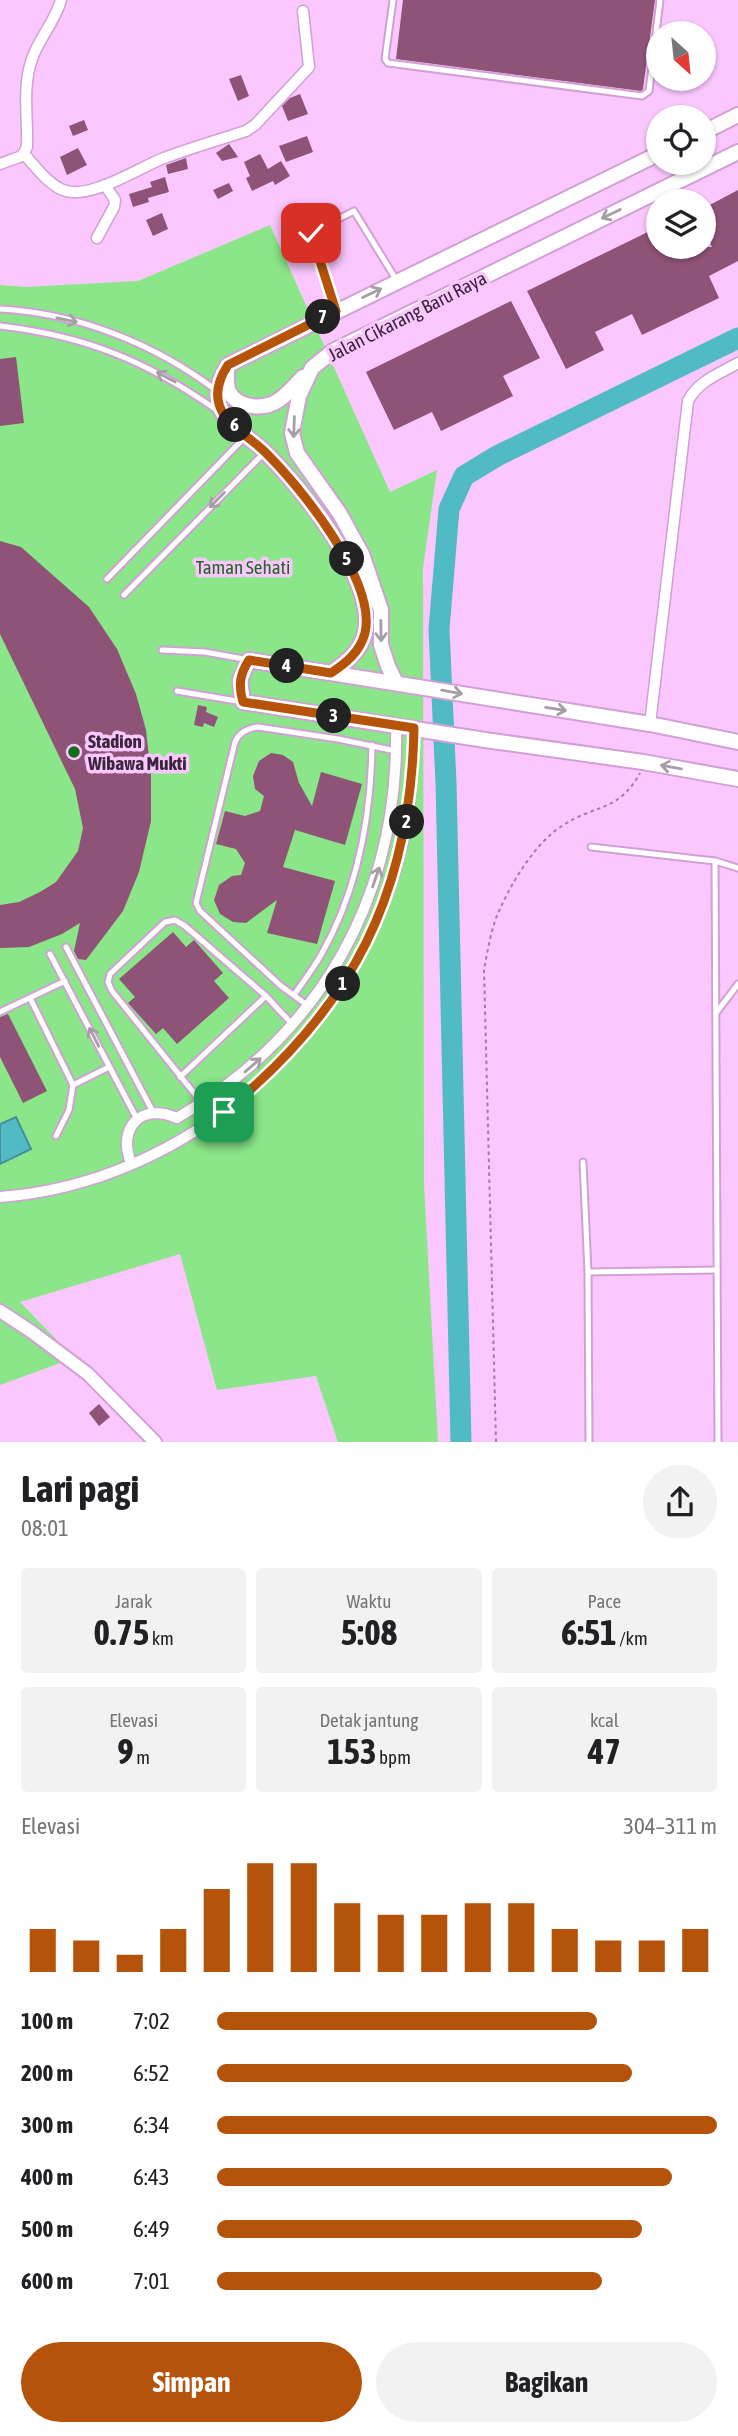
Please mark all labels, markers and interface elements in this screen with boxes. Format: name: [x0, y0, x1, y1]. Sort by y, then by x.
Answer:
north arrow: [646, 21, 716, 91]
map controls: [646, 21, 716, 259]
button: locate: [646, 105, 716, 175]
button: layers: [646, 189, 716, 259]
pin: [281, 203, 341, 263]
one-way arrow: [601, 208, 622, 222]
icon: check: [292, 214, 330, 252]
street label: Jalan Cikarang Baru Raya: [324, 267, 490, 365]
one-way arrow: [361, 285, 382, 299]
pin: 7: [306, 300, 340, 334]
text: 7: [318, 305, 327, 327]
one-way arrow: [55, 314, 78, 328]
one-way arrow: [157, 370, 177, 384]
pin: 6: [218, 408, 252, 442]
text: 6: [230, 413, 239, 435]
one-way arrow: [287, 415, 300, 438]
one-way arrow: [209, 492, 226, 509]
pin: 5: [330, 542, 364, 576]
text: 5: [342, 547, 351, 569]
park label: Taman Sehati: [196, 556, 290, 578]
one-way arrow: [374, 619, 388, 642]
pin: 4: [270, 648, 304, 684]
text: 4: [282, 654, 291, 676]
one-way arrow: [440, 686, 463, 700]
pin: 3: [316, 698, 352, 734]
one-way arrow: [544, 703, 567, 716]
text: 3: [329, 704, 338, 726]
place label: Stadion Wibawa Mukti: [87, 730, 187, 774]
marker: Stadion Wibawa Mukti: [66, 744, 82, 760]
one-way arrow: [660, 760, 683, 773]
pin: 2: [390, 804, 424, 840]
text: 2: [402, 810, 411, 832]
one-way arrow: [371, 867, 383, 889]
pin: 1: [326, 967, 360, 1002]
text: 1: [338, 972, 347, 994]
one-way arrow: [86, 1027, 100, 1048]
one-way arrow: [244, 1057, 262, 1073]
pin: [194, 1082, 254, 1142]
icon: arrive: [205, 1093, 243, 1131]
button: share: [643, 1465, 717, 1539]
text: Lari pagi: [21, 1467, 139, 1510]
text: 08:01: [21, 1515, 69, 1541]
text: Jarak: [115, 1590, 152, 1612]
text: Waktu: [346, 1590, 392, 1612]
text: Pace: [588, 1590, 621, 1612]
text: 0.75: [94, 1612, 149, 1652]
text: 5:08: [341, 1612, 397, 1652]
text: 6:51: [561, 1612, 617, 1652]
text: km: [149, 1627, 174, 1649]
text: /km: [617, 1627, 648, 1649]
text: Elevasi: [109, 1709, 158, 1731]
text: Detak jantung: [319, 1709, 418, 1731]
text: kcal: [590, 1709, 619, 1731]
text: 9: [117, 1731, 134, 1771]
text: 153: [327, 1731, 377, 1771]
text: 47: [588, 1731, 621, 1771]
text: m: [134, 1746, 150, 1768]
text: bpm: [377, 1746, 411, 1768]
text: Elevasi: [21, 1813, 80, 1839]
text: 304–311 m: [623, 1813, 717, 1839]
text: 100 m: [21, 2008, 73, 2034]
text: 7:02: [133, 2008, 170, 2034]
text: 200 m: [21, 2060, 73, 2086]
text: 6:52: [133, 2060, 170, 2086]
text: 300 m: [21, 2112, 73, 2138]
text: 6:34: [133, 2112, 170, 2138]
text: 400 m: [21, 2164, 73, 2190]
text: 6:43: [133, 2164, 170, 2190]
text: 500 m: [21, 2216, 73, 2242]
text: 6:49: [133, 2216, 170, 2242]
text: 600 m: [21, 2268, 73, 2294]
text: 7:01: [133, 2268, 170, 2294]
button: Simpan: [21, 2342, 362, 2422]
button: Bagikan: [376, 2342, 717, 2422]

